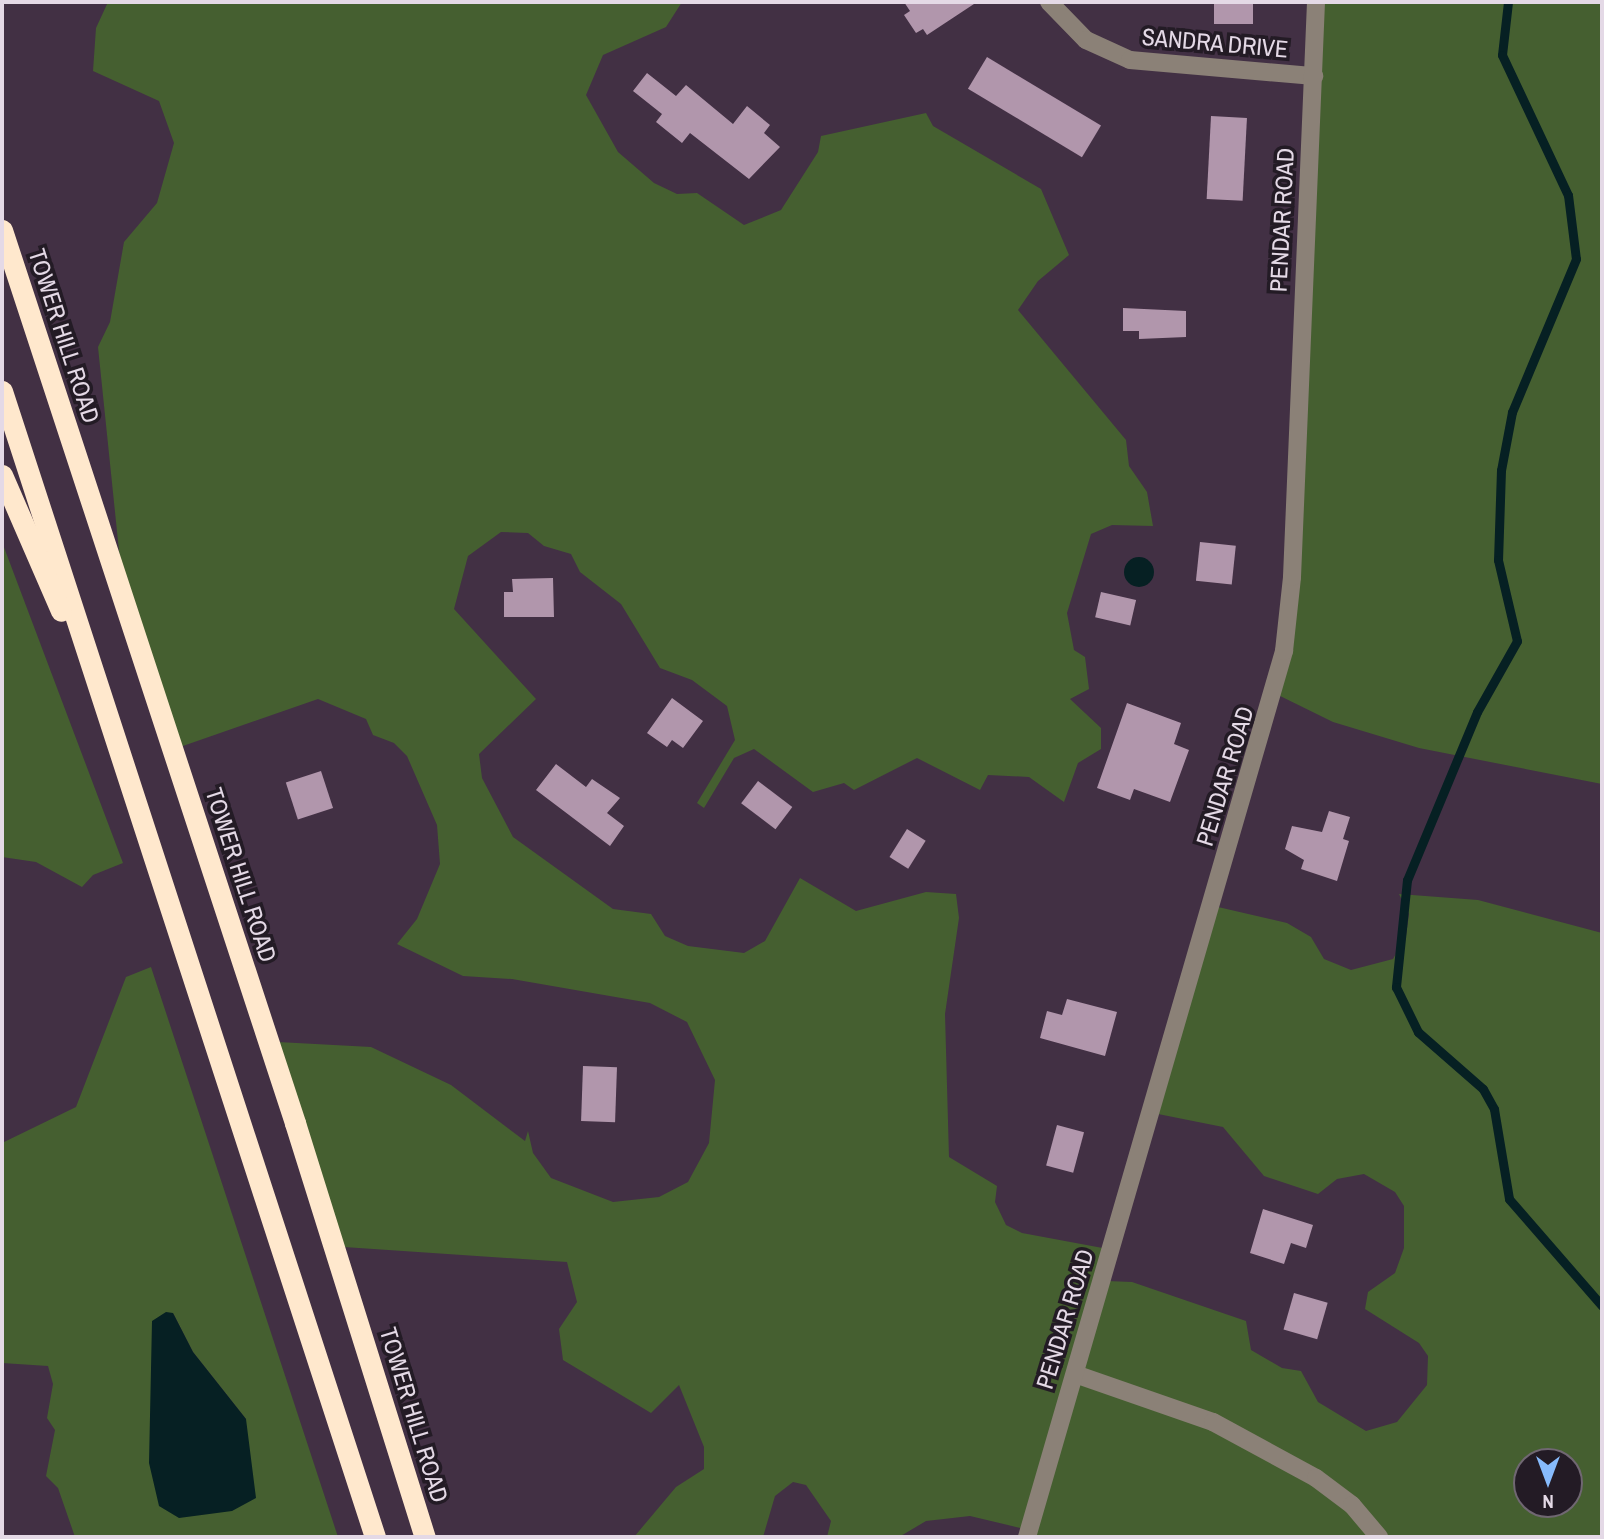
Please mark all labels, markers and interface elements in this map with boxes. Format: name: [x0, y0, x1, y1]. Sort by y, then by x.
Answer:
street label: SANDRA DRIVE: [1140, 22, 1290, 64]
street label: PENDAR ROAD: [1264, 147, 1300, 293]
street label: TOWER HILL ROAD: [22, 245, 106, 427]
street label: PENDAR ROAD: [1190, 703, 1260, 849]
street label: TOWER HILL ROAD: [199, 784, 283, 966]
street label: PENDAR ROAD: [1030, 1246, 1100, 1392]
street label: TOWER HILL ROAD: [374, 1324, 454, 1506]
north arrow: [1513, 1448, 1583, 1518]
text: N: [1542, 1489, 1554, 1515]

